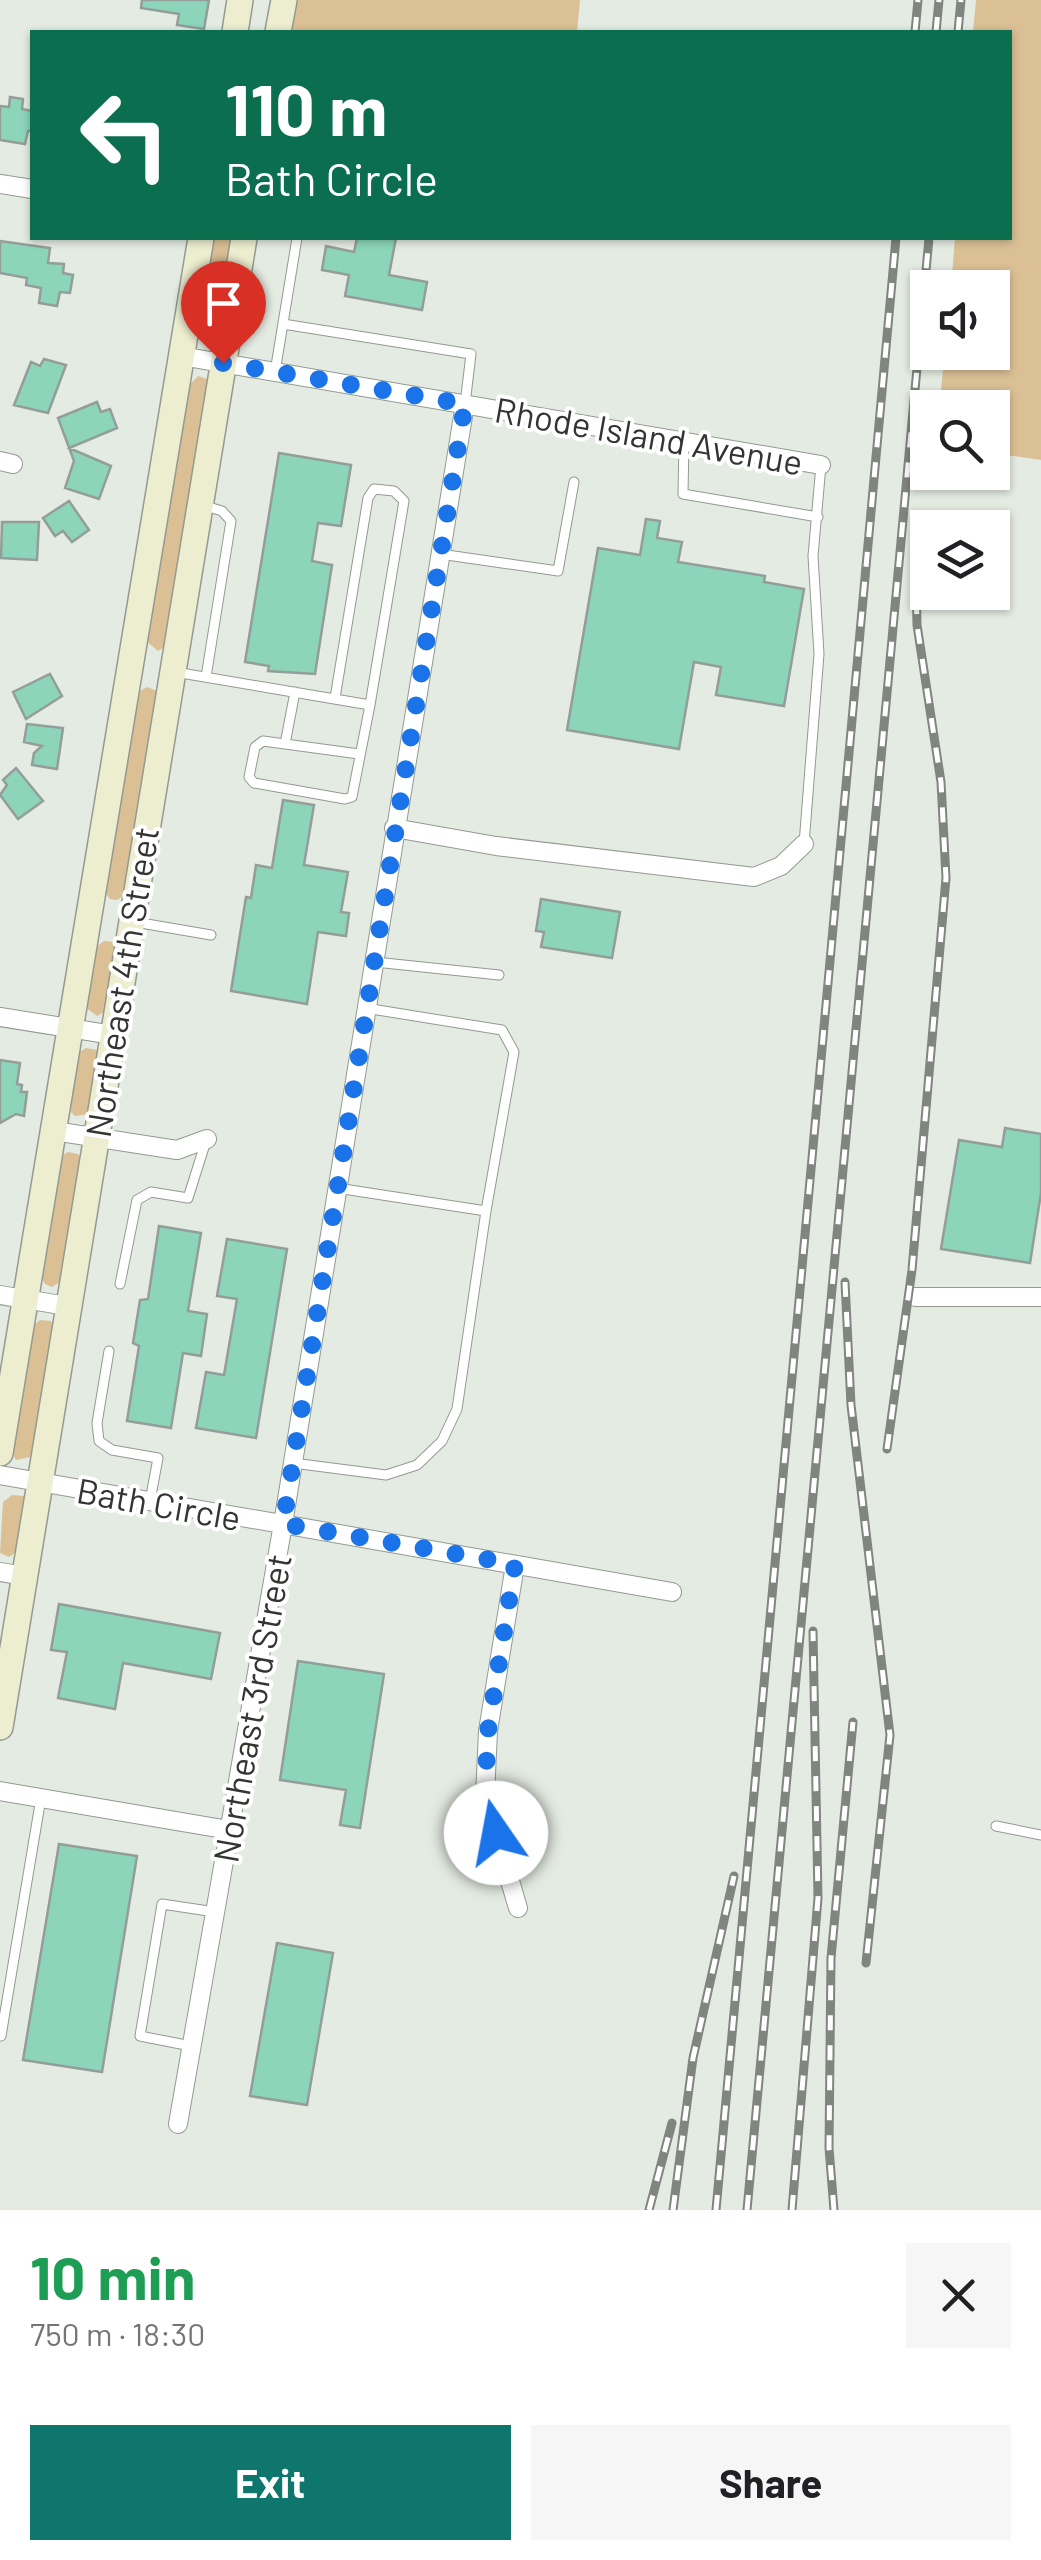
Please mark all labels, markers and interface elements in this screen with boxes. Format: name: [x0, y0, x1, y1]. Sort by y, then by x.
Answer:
text: 110 m: [225, 66, 387, 150]
icon: left: [60, 70, 190, 200]
text: Bath Circle: [225, 151, 438, 205]
pin: [181, 261, 266, 364]
map controls: [910, 270, 1010, 610]
button: sound: [910, 270, 1010, 370]
icon: arrive: [196, 276, 251, 331]
street label: Rhode Island Avenue: [492, 387, 806, 483]
button: search: [910, 390, 1010, 490]
button: layers: [910, 510, 1010, 610]
street label: Northeast 4th Street: [76, 824, 166, 1140]
street label: Bath Circle: [74, 1468, 244, 1538]
street label: Northeast 3rd Street: [203, 1550, 299, 1866]
position arrow: [444, 1781, 548, 1885]
text: 10 min: [30, 2240, 196, 2312]
button: close: [906, 2243, 1011, 2348]
text: 750 m · 18:30: [30, 2314, 205, 2352]
button: Exit: [30, 2425, 511, 2540]
button: Share: [531, 2425, 1011, 2540]

